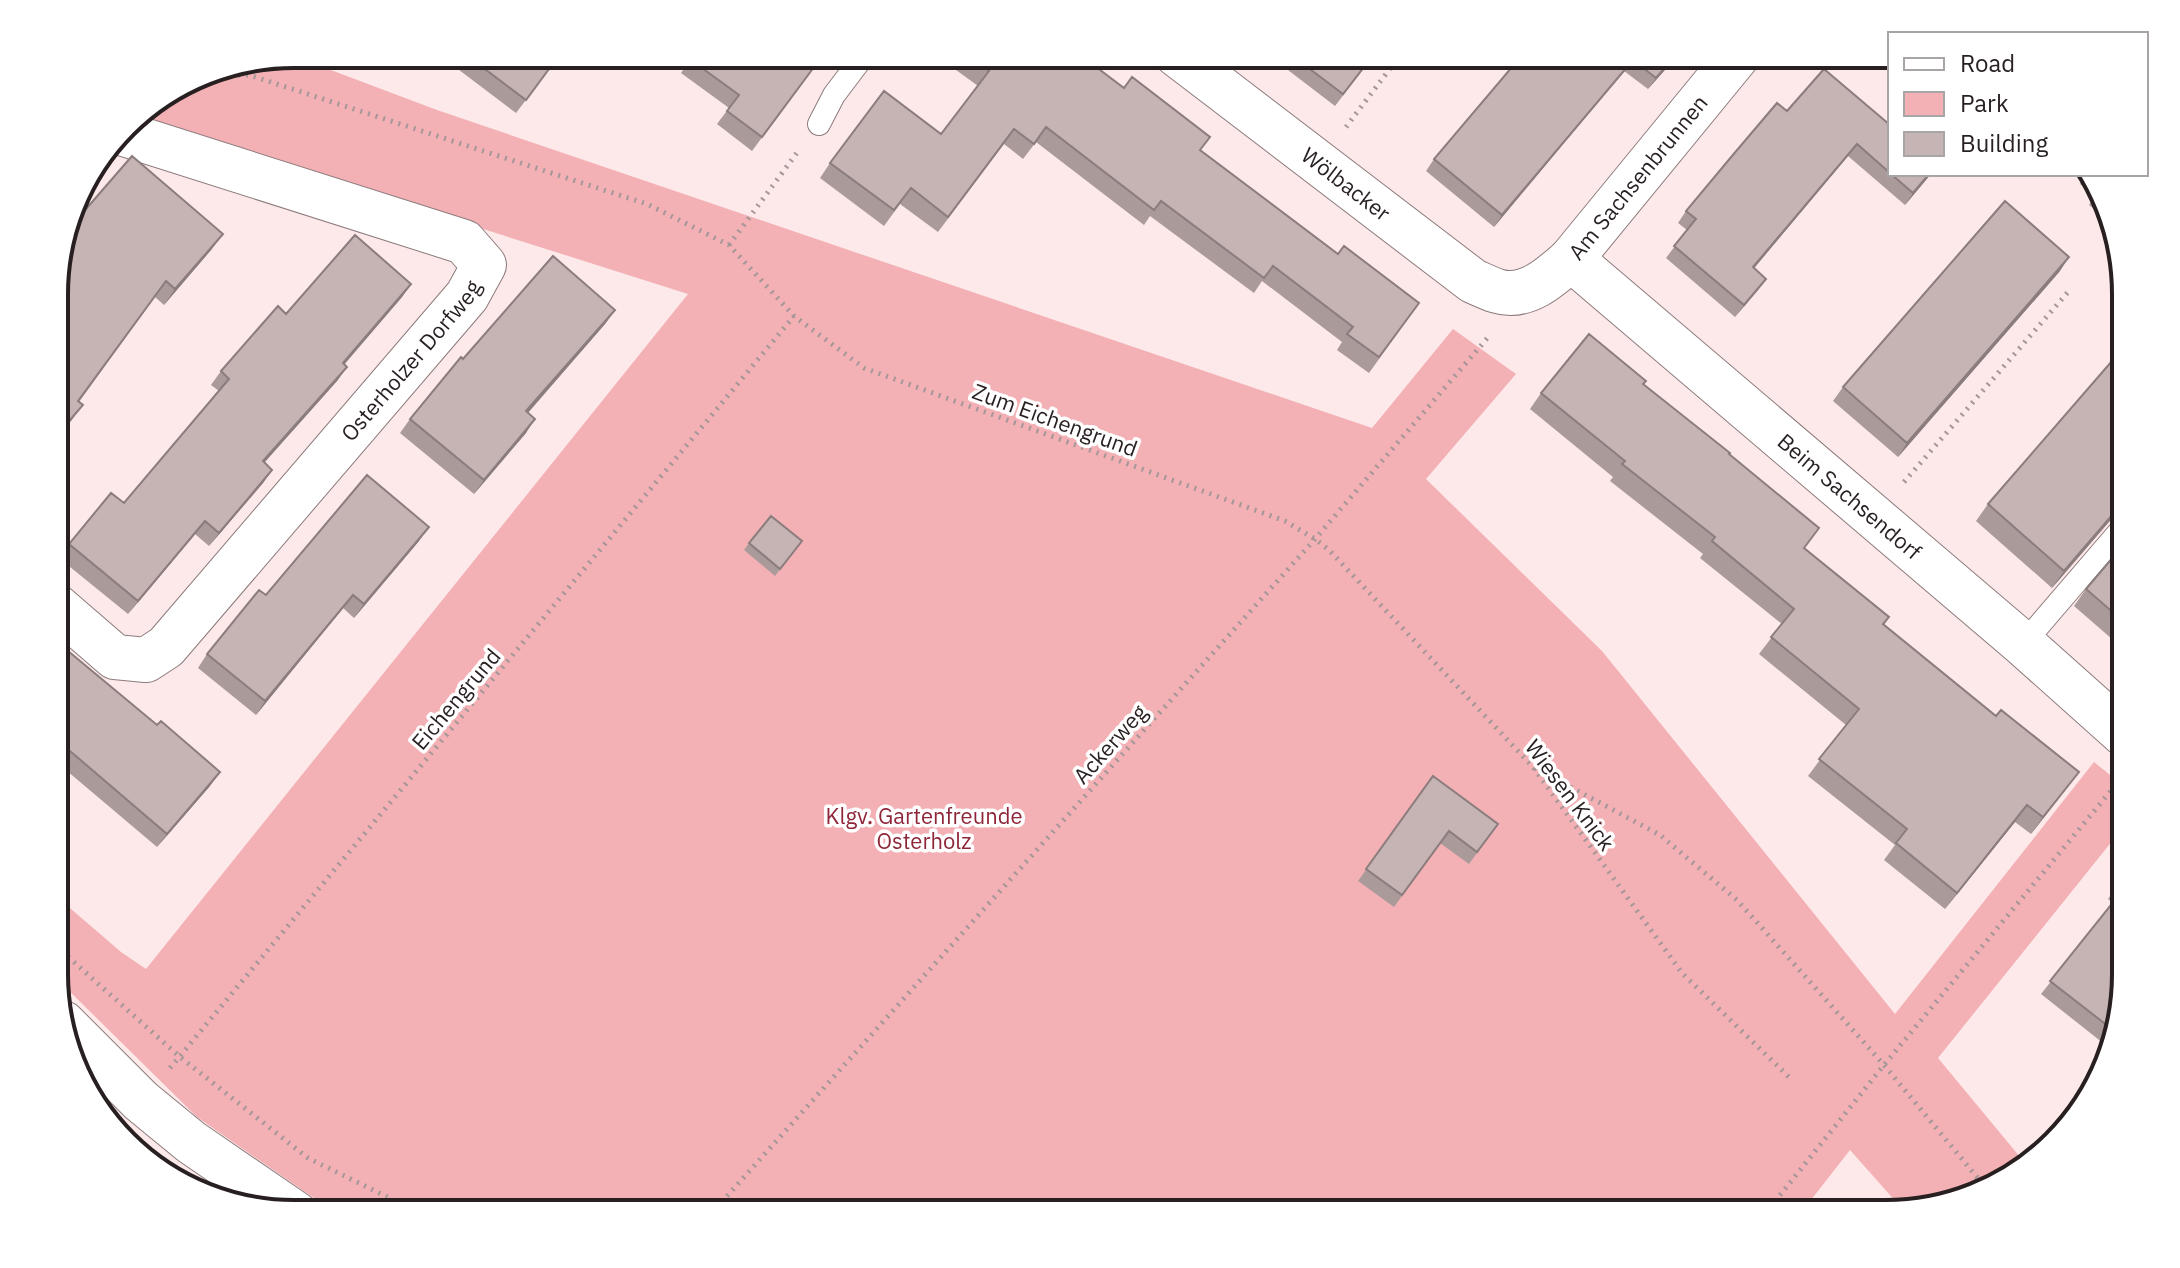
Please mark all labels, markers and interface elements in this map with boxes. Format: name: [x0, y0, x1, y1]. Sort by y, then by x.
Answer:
legend: [1888, 32, 2148, 176]
text: Road: [1960, 47, 2015, 79]
text: Park: [1960, 87, 2009, 119]
street label: Am Sachsenbrunnen: [1561, 89, 1714, 265]
text: Building: [1960, 127, 2048, 159]
street label: Wölbacker: [1296, 140, 1397, 227]
street label: Osterholzer Dorfweg: [334, 274, 487, 447]
street label: Zum Eichengrund: [969, 376, 1142, 463]
street label: Beim Sachsendorf: [1772, 426, 1928, 565]
street label: Eichengrund: [405, 642, 507, 755]
street label: Ackerweg: [1066, 698, 1153, 789]
street label: Wiesen Knick: [1519, 733, 1622, 856]
park label: Klgv. Gartenfreunde Osterholz: [826, 801, 1022, 855]

